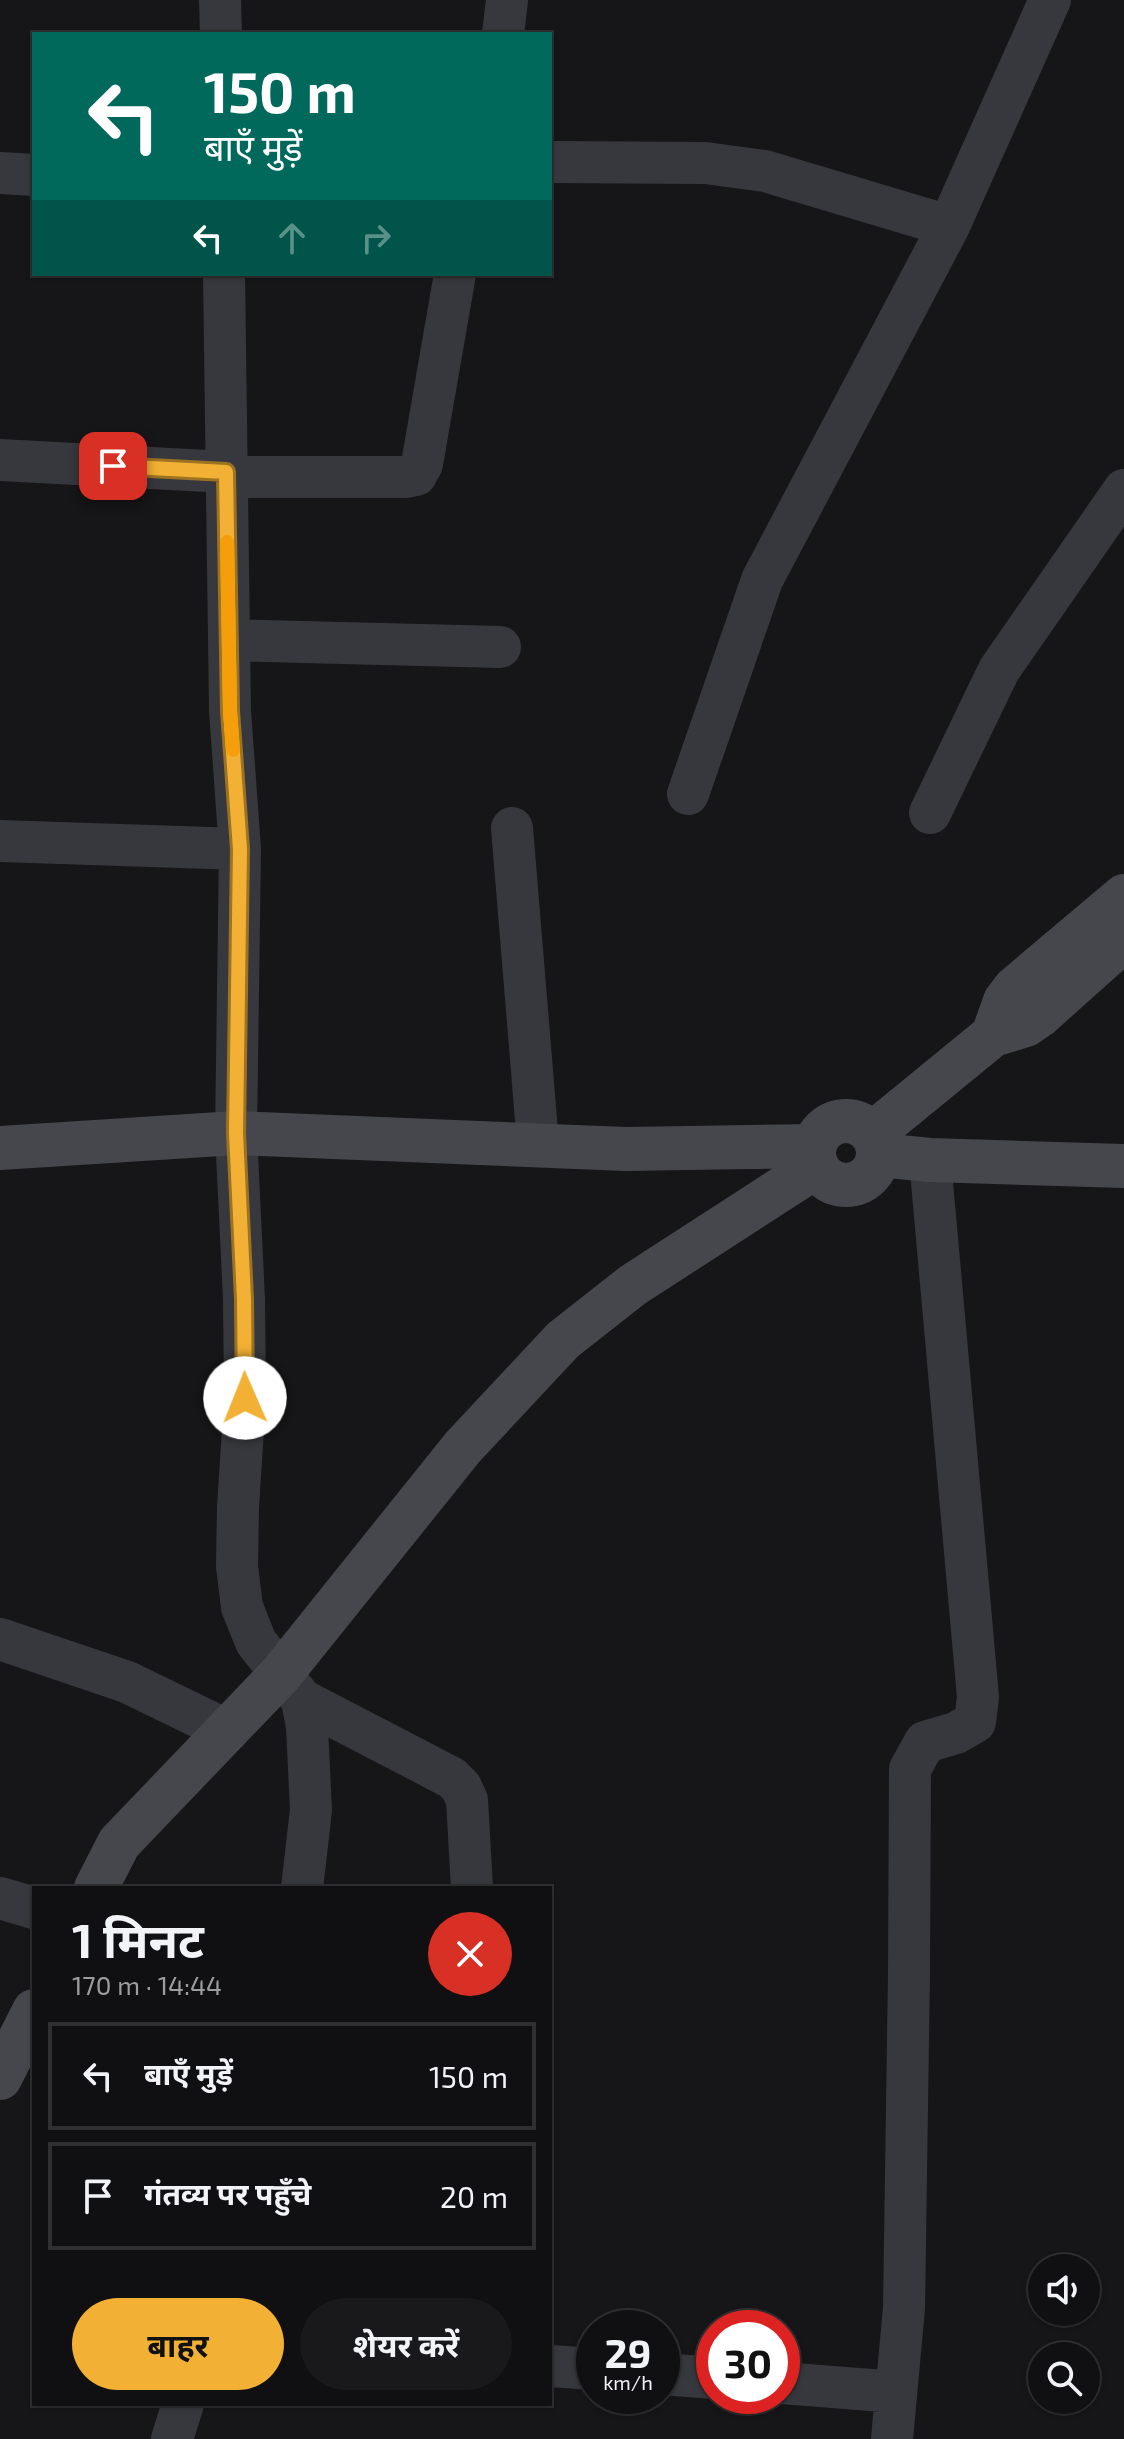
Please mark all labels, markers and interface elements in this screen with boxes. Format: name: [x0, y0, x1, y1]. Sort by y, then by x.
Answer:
text: 150 m: [204, 57, 356, 124]
icon: left: [72, 64, 176, 168]
text: बाएँ मुड़ें: [204, 125, 303, 168]
icon: left: [186, 216, 230, 260]
icon: ahead: [270, 216, 314, 260]
icon: right: [354, 216, 398, 260]
pin: [79, 432, 147, 500]
icon: arrive: [91, 444, 135, 488]
position arrow: [203, 1356, 287, 1440]
text: 1 मिनट: [72, 1910, 204, 1968]
button: close: [428, 1912, 512, 1996]
text: 170 m · 14:44: [72, 1969, 222, 2000]
icon: left: [76, 2054, 120, 2098]
text: बाएँ मुड़ें: [144, 2055, 233, 2091]
text: 150 m: [429, 2058, 508, 2094]
icon: arrive: [76, 2174, 120, 2218]
text: गंतव्य पर पहुँचे: [144, 2175, 311, 2211]
text: 20 m: [440, 2178, 508, 2214]
map controls: [1028, 2254, 1100, 2414]
button: sound: [1028, 2254, 1100, 2326]
button: बाहर: [72, 2298, 284, 2390]
button: शेयर करें: [300, 2298, 512, 2390]
speed limit sign: 30: [696, 2310, 800, 2414]
text: 29: [605, 2328, 651, 2376]
button: search: [1028, 2342, 1100, 2414]
text: km/h: [603, 2370, 653, 2394]

